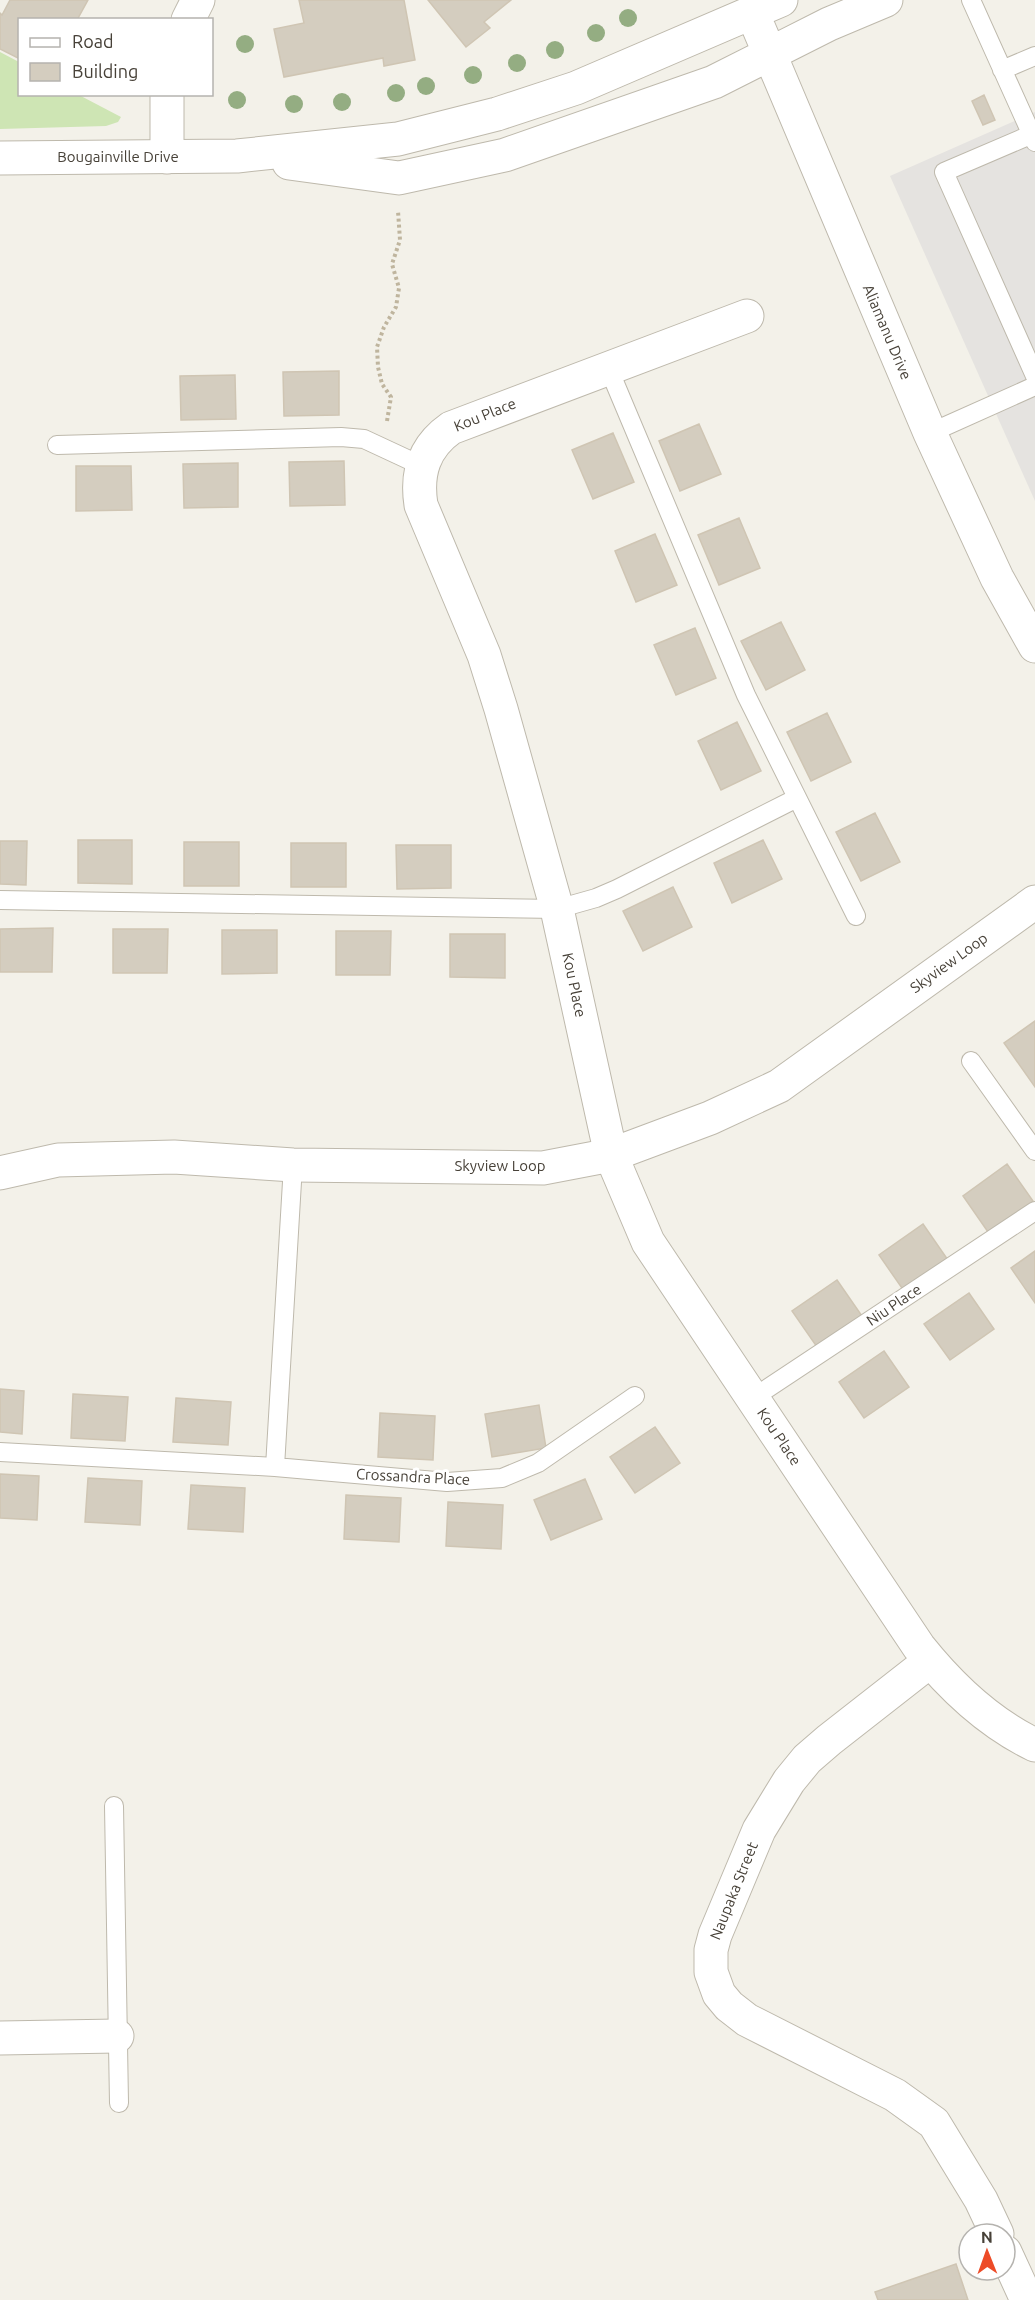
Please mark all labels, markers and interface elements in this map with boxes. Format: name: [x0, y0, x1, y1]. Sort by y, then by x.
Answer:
legend: [18, 18, 213, 96]
text: Road: [72, 31, 114, 51]
text: Building: [72, 61, 138, 81]
street label: Bougainville Drive: [57, 148, 179, 165]
street label: Aliamanu Drive: [860, 282, 915, 382]
street label: Kou Place: [451, 394, 518, 435]
street label: Skyview Loop: [907, 929, 991, 996]
street label: Kou Place: [559, 951, 590, 1019]
street label: Skyview Loop: [454, 1157, 546, 1174]
street label: Niu Place: [863, 1280, 924, 1329]
street label: Kou Place: [754, 1405, 805, 1469]
street label: Crossandra Place: [355, 1465, 471, 1488]
street label: Naupaka Street: [706, 1839, 761, 1942]
north arrow: [957, 2222, 1017, 2282]
text: N: [981, 2228, 993, 2246]

